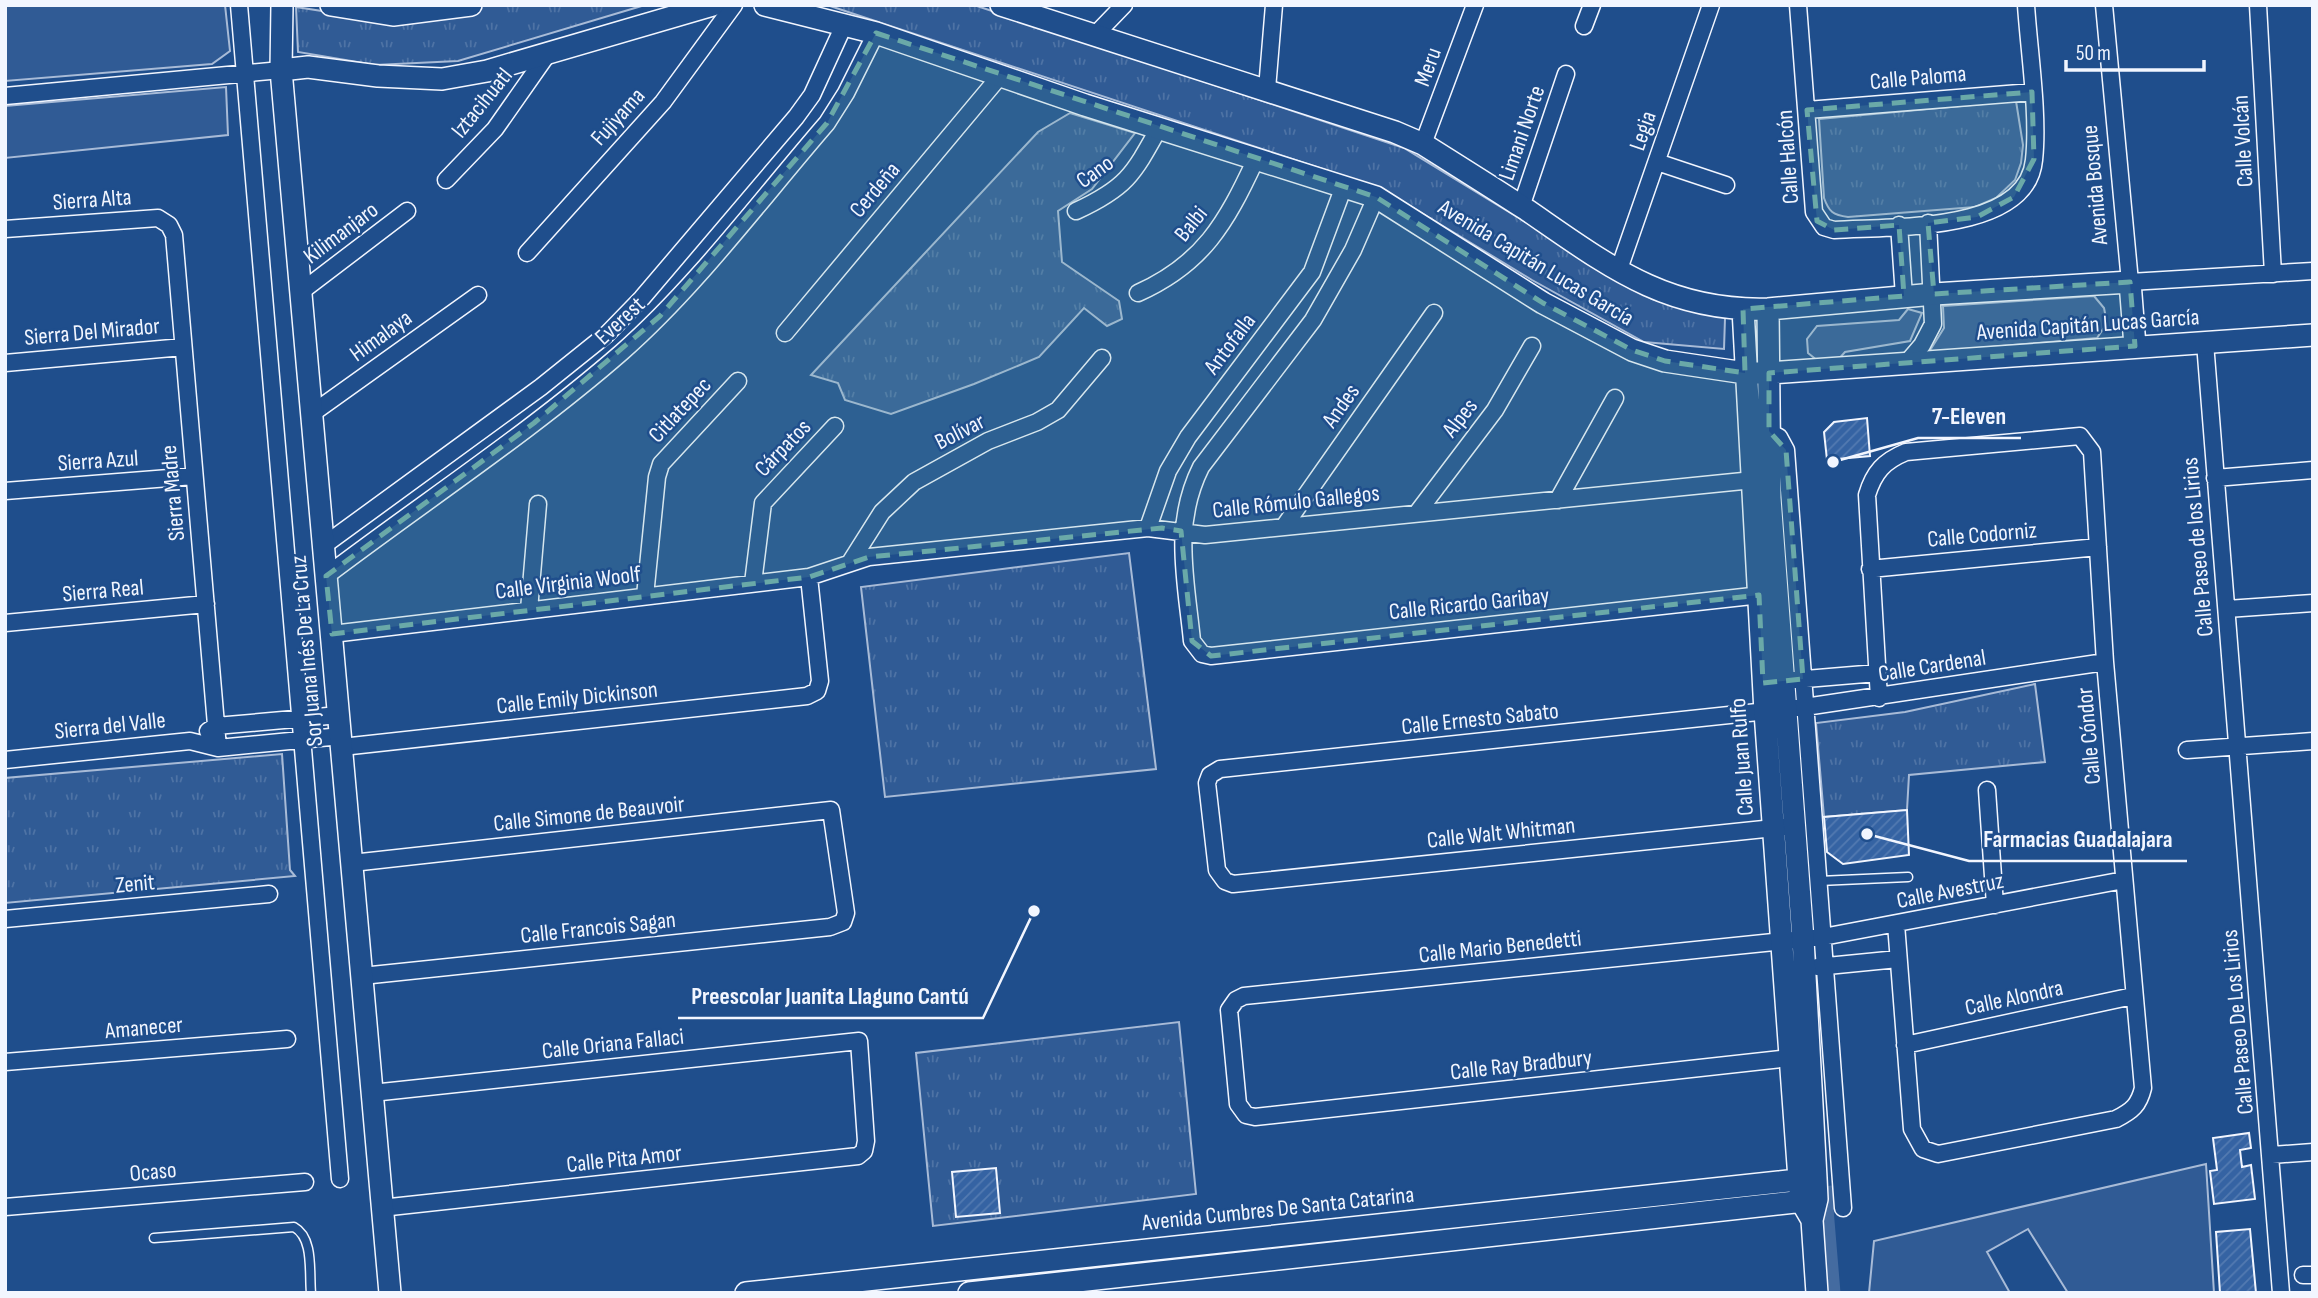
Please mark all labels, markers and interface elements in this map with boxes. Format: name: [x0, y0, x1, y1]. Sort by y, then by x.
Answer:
scale bar: [2066, 28, 2204, 72]
text: 50 m: [2076, 41, 2111, 66]
street label: Meru: [1408, 44, 1448, 90]
street label: Calle Paloma: [1869, 60, 1967, 96]
street label: Iztacihuatl: [445, 62, 519, 144]
street label: Fujiyama: [585, 82, 651, 152]
street label: Limani Norte: [1493, 82, 1551, 184]
street label: Calle Volcán: [2227, 94, 2259, 188]
street label: Legia: [1623, 108, 1663, 154]
street label: Calle Halcón: [1771, 109, 1805, 205]
street label: Avenida Bosque: [2076, 124, 2114, 247]
street label: Cano: [1071, 149, 1119, 195]
street label: Cerdeña: [844, 156, 906, 224]
street label: Sierra Alta: [52, 183, 132, 217]
street label: Avenida Capitán Lucas García: [1432, 193, 1639, 332]
street label: Kilimanjaro: [298, 196, 384, 270]
street label: Balbi: [1168, 201, 1214, 247]
street label: Everest: [589, 291, 651, 351]
street label: Avenida Capitán Lucas García: [1975, 303, 2200, 347]
street label: Himalaya: [344, 304, 418, 368]
street label: Antofalla: [1197, 308, 1262, 381]
street label: Sierra Del Mirador: [23, 312, 161, 352]
street label: Citlatepec: [643, 371, 717, 449]
street label: Andes: [1315, 379, 1366, 434]
street label: Alpes: [1436, 393, 1484, 444]
callout: 7-Eleven: [1918, 393, 2021, 438]
text: 7-Eleven: [1932, 402, 2006, 431]
street label: Bolívar: [930, 407, 990, 456]
street label: Cárpatos: [749, 413, 817, 483]
street label: Sierra Azul: [57, 444, 139, 478]
street label: Sierra Madre: [155, 444, 191, 542]
street label: Calle Paseo de los Lirios: [2176, 456, 2220, 638]
street label: Calle Rómulo Gallegos: [1211, 479, 1381, 525]
street label: Calle Codorniz: [1926, 516, 2038, 554]
street label: Sor Juana Inés De La Cruz: [285, 554, 329, 748]
street label: Calle Virginia Woolf: [494, 560, 643, 606]
street label: Sierra Real: [61, 574, 145, 608]
street label: Calle Ricardo Garibay: [1387, 582, 1551, 626]
street label: Calle Cardenal: [1876, 644, 1988, 688]
street label: Calle Emily Dickinson: [495, 676, 659, 720]
street label: Calle Cóndor: [2071, 686, 2107, 786]
street label: Calle Ernesto Sabato: [1400, 697, 1560, 741]
street label: Calle Juan Rulfo: [1724, 697, 1760, 817]
street label: Sierra del Valle: [53, 706, 167, 746]
street label: Calle Simone de Beauvoir: [492, 790, 686, 838]
street label: Calle Walt Whitman: [1426, 811, 1576, 855]
callout: Farmacias Guadalajara: [1969, 816, 2187, 861]
text: Farmacias Guadalajara: [1983, 825, 2173, 854]
street label: Calle Avestruz: [1894, 867, 2006, 915]
street label: Zenit: [114, 868, 156, 900]
street label: Calle Francois Sagan: [519, 906, 677, 950]
street label: Calle Mario Benedetti: [1417, 925, 1583, 969]
street label: Calle Paseo De Los Lirios: [2216, 928, 2260, 1116]
callout: Preescolar Juanita Llaguno Cantú: [678, 973, 983, 1018]
street label: Calle Alondra: [1962, 974, 2066, 1022]
text: Preescolar Juanita Llaguno Cantú: [691, 982, 969, 1011]
street label: Amanecer: [103, 1011, 184, 1045]
street label: Calle Oriana Fallaci: [541, 1023, 685, 1065]
street label: Calle Ray Bradbury: [1449, 1044, 1593, 1086]
street label: Calle Pita Amor: [565, 1139, 683, 1179]
street label: Ocaso: [128, 1156, 178, 1188]
street label: Avenida Cumbres De Santa Catarina: [1140, 1181, 1415, 1237]

